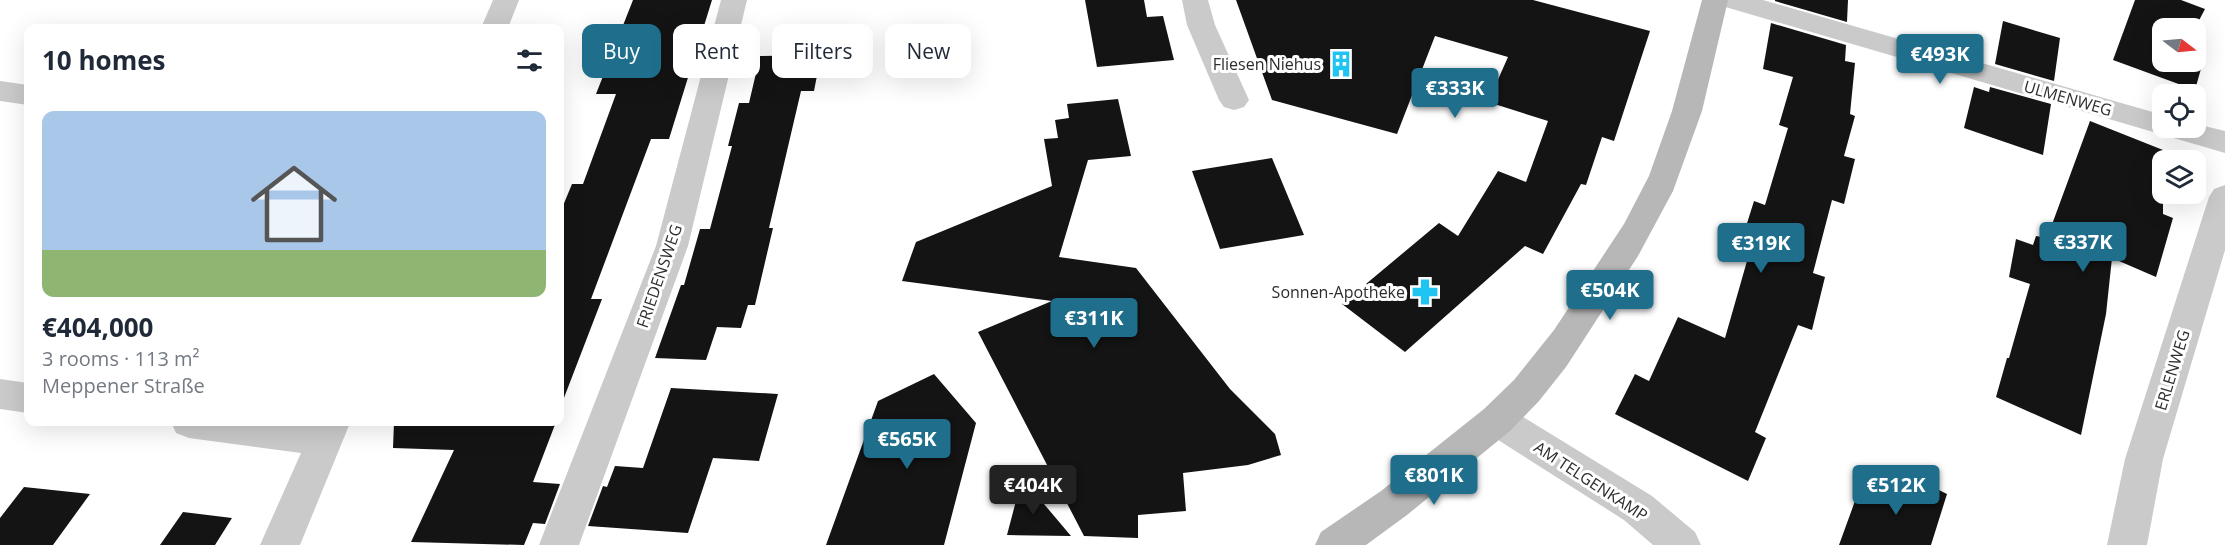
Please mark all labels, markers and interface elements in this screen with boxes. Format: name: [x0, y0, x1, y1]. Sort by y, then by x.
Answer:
north arrow: [2152, 18, 2206, 72]
map controls: [2152, 18, 2206, 204]
chip: Buy: [582, 24, 661, 78]
chip: Rent: [673, 24, 760, 78]
chip: Filters: [772, 24, 873, 78]
chip: New: [885, 24, 971, 78]
pin: €493K: [1898, 34, 1982, 85]
text: €493K: [1910, 40, 1970, 67]
text: 10 homes: [42, 42, 166, 78]
icon: filters: [513, 44, 546, 77]
building icon: Fliesen Niehus: [1326, 49, 1356, 79]
place label: Fliesen Niehus: [1213, 53, 1321, 75]
pin: €333K: [1413, 68, 1497, 119]
text: €333K: [1425, 74, 1485, 101]
street label: ULMENWEG: [2021, 75, 2115, 121]
button: locate: [2152, 84, 2206, 138]
icon: home: [240, 150, 348, 258]
button: layers: [2152, 150, 2206, 204]
street label: FRIEDENSWEG: [631, 221, 687, 331]
pin: €337K: [2041, 222, 2125, 273]
pin: €319K: [1719, 223, 1803, 274]
text: €337K: [2053, 228, 2113, 255]
text: €319K: [1731, 229, 1791, 256]
pin: €504K: [1568, 270, 1652, 321]
text: €504K: [1580, 276, 1640, 303]
pharmacy icon: Sonnen-Apotheke: [1410, 277, 1440, 307]
place label: Sonnen-Apotheke: [1272, 281, 1405, 303]
pin: €311K: [1052, 298, 1136, 349]
text: €311K: [1064, 304, 1124, 331]
text: €404,000: [42, 309, 153, 345]
street label: ERLENWEG: [2149, 327, 2195, 413]
text: 3 rooms · 113 m²: [42, 345, 200, 372]
text: Meppener Straße: [42, 372, 205, 399]
pin: €565K: [865, 419, 949, 470]
text: €565K: [877, 425, 937, 452]
street label: AM TELGENKAMP: [1530, 436, 1652, 526]
pin: €801K: [1392, 455, 1476, 506]
text: €801K: [1404, 461, 1464, 488]
pin: €404K: [991, 465, 1075, 516]
pin: €512K: [1854, 465, 1938, 516]
text: €404K: [1003, 471, 1063, 498]
text: €512K: [1866, 471, 1926, 498]

